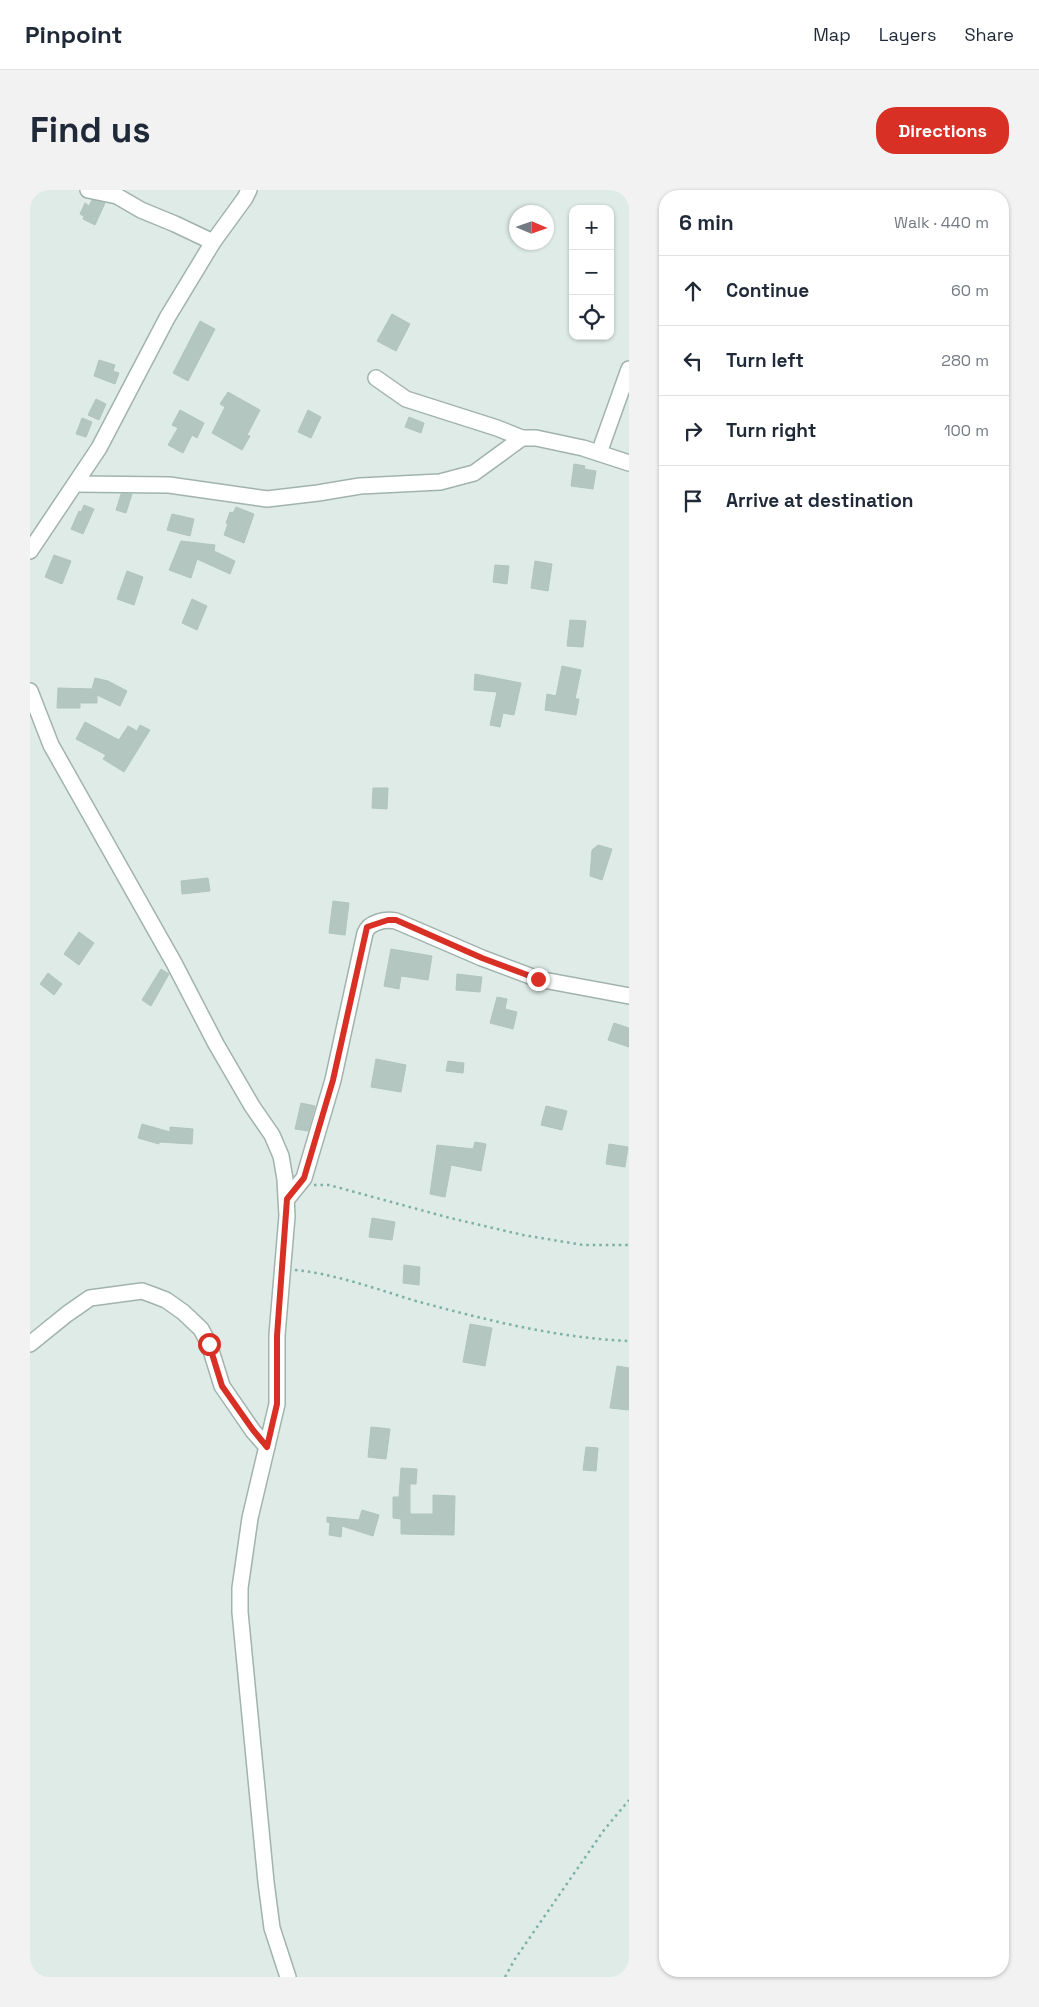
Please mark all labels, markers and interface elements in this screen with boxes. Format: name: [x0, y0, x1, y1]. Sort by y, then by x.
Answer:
text: Pinpoint: [25, 19, 122, 50]
text: Map: [813, 23, 851, 46]
text: Layers: [879, 23, 936, 46]
text: Share: [964, 23, 1014, 46]
button: Directions: [876, 107, 1009, 154]
text: Find us: [30, 108, 151, 152]
north arrow: [509, 205, 554, 250]
map controls: [569, 205, 614, 340]
button: +: [569, 205, 614, 250]
text: 6 min: [679, 209, 734, 236]
text: Walk · 440 m: [894, 212, 989, 233]
button: −: [569, 250, 614, 295]
icon: ahead: [679, 277, 707, 305]
text: Continue: [726, 278, 809, 303]
text: 60 m: [951, 280, 989, 301]
button: locate: [569, 295, 614, 340]
icon: left: [679, 347, 707, 375]
text: Turn left: [726, 348, 804, 373]
text: 280 m: [941, 350, 989, 371]
icon: right: [679, 417, 707, 445]
text: Turn right: [726, 418, 816, 443]
text: 100 m: [944, 420, 989, 441]
icon: arrive: [679, 487, 707, 515]
text: Arrive at destination: [726, 488, 914, 513]
route end: [527, 968, 550, 991]
route start: [198, 1333, 221, 1356]

